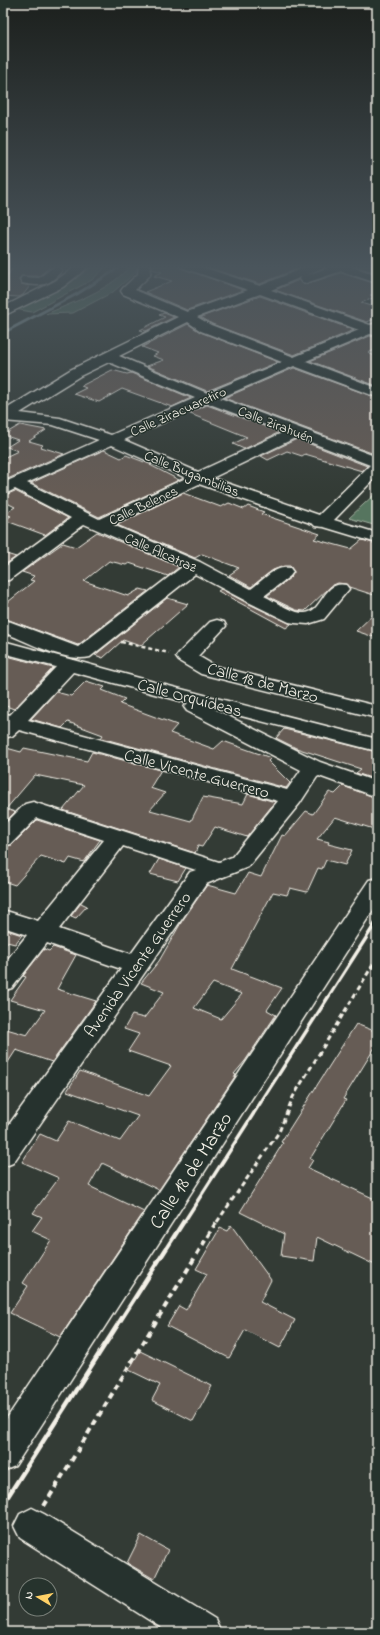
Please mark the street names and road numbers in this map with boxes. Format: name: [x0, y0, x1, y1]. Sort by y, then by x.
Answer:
street label: Calle Ziracuaretiro: [127, 382, 230, 443]
street label: Calle Zirahuén: [234, 401, 317, 450]
street label: Calle Bugambilias: [140, 446, 242, 504]
street label: Calle Belenes: [106, 481, 182, 532]
street label: Calle Alcatraz: [121, 528, 200, 579]
street label: Calle 18 de Marzo: [204, 657, 321, 710]
street label: Calle Orquídeas: [135, 672, 245, 724]
street label: Calle Vicente Guerrero: [121, 743, 272, 806]
street label: Avenida Vicente Guerrero: [78, 887, 198, 1043]
street label: Calle 18 de Marzo: [143, 1107, 241, 1236]

